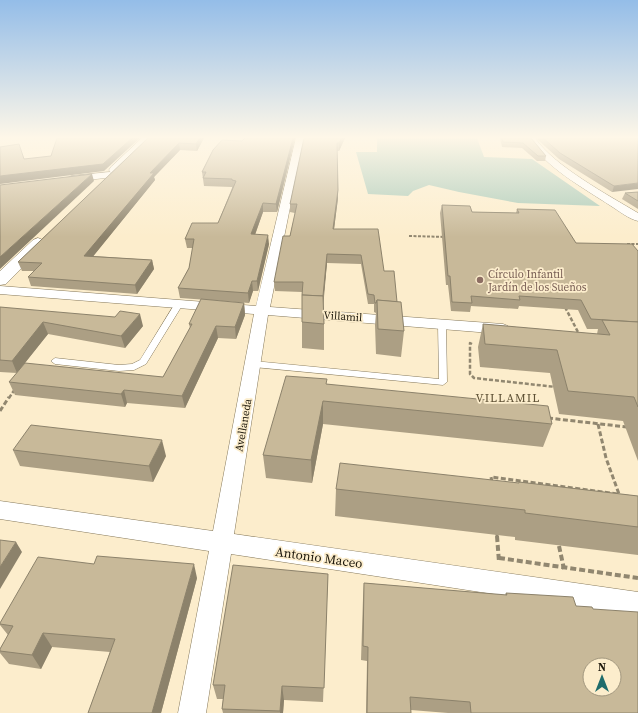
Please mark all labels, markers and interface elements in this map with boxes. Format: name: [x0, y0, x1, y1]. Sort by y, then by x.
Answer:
place label: Círculo Infantil Jardín de los Sueños: [487, 267, 587, 295]
marker: Círculo Infantil Jardín de los Sueños: [475, 275, 485, 285]
street label: Villamil: [323, 308, 363, 325]
district label: VILLAMIL: [476, 390, 540, 406]
street label: Avellaneda: [231, 397, 256, 453]
street label: Antonio Maceo: [274, 543, 364, 572]
north arrow: [582, 657, 622, 697]
text: N: [598, 660, 606, 675]

